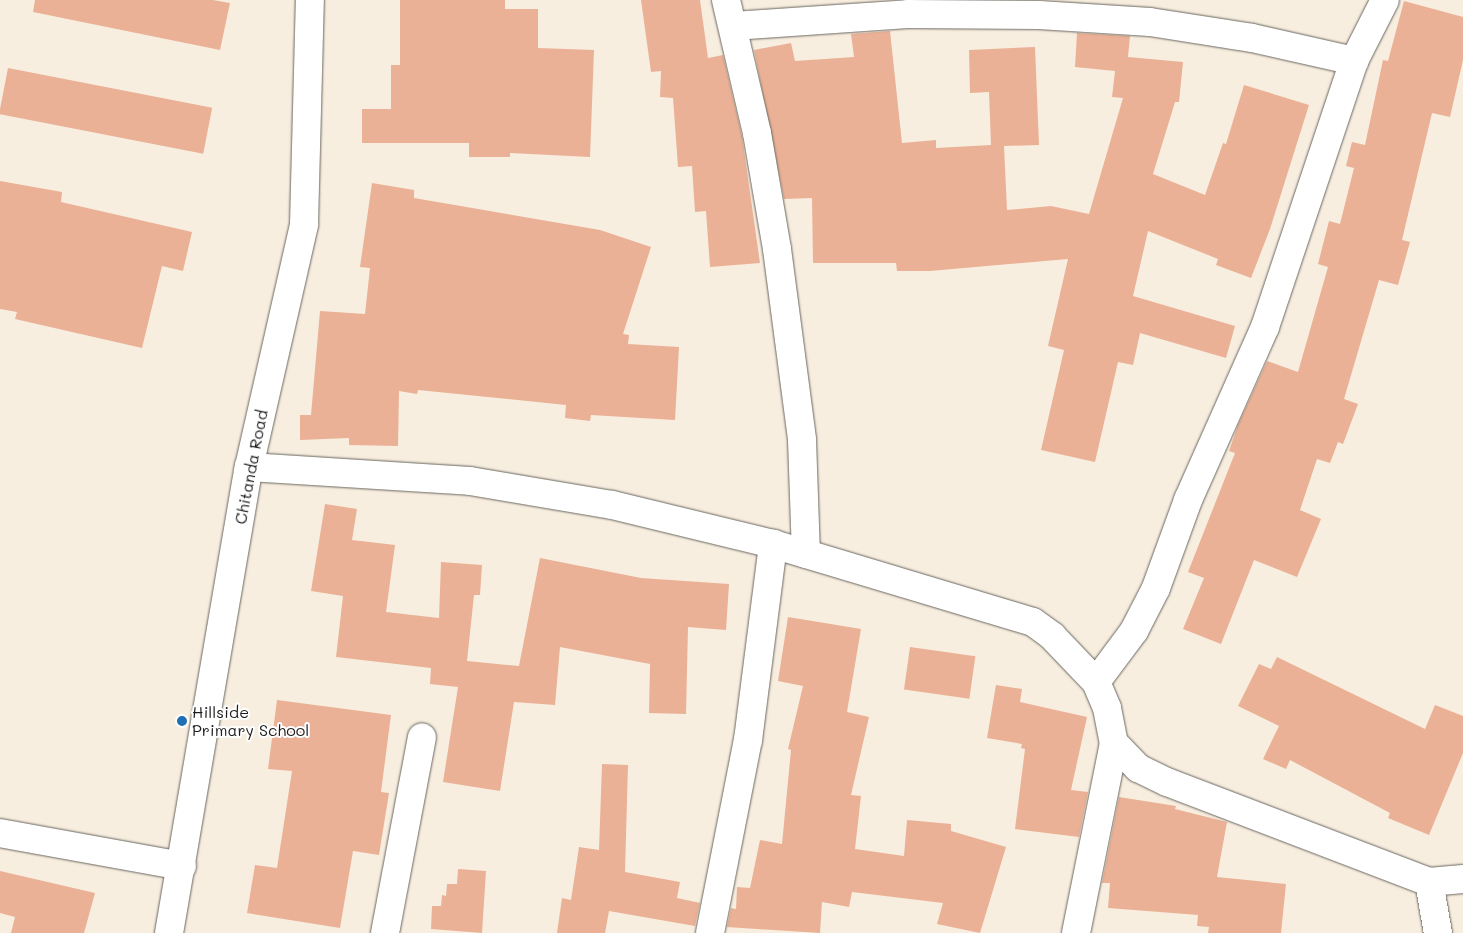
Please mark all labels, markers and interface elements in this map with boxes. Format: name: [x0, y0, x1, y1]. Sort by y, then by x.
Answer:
street label: Chitanda Road: [230, 408, 272, 526]
place label: Hillside Primary School: [192, 702, 309, 740]
marker: Hillside Primary School: [176, 715, 188, 727]

